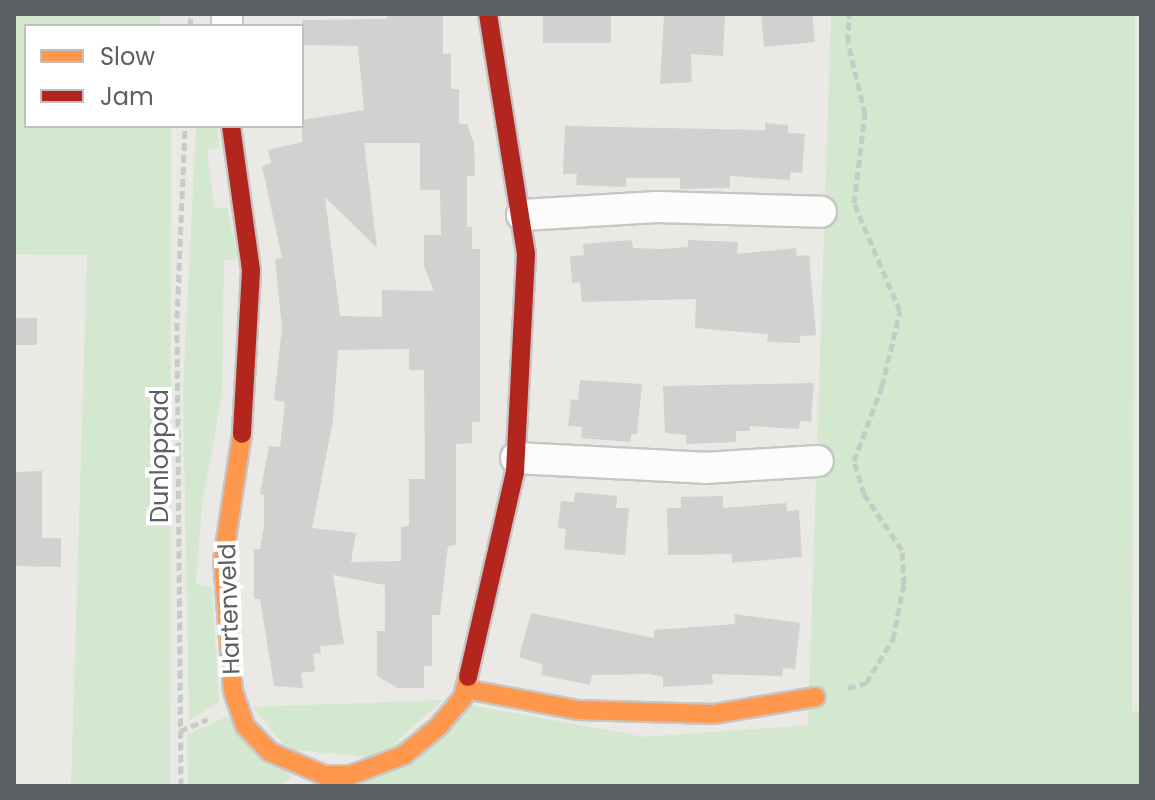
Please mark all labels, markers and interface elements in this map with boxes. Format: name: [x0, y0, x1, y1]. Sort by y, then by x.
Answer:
legend: [24, 24, 304, 128]
text: Slow: [100, 40, 155, 73]
text: Jam: [100, 80, 154, 113]
street label: Dunloppad: [146, 389, 174, 523]
street label: Hartenveld: [212, 543, 246, 675]

